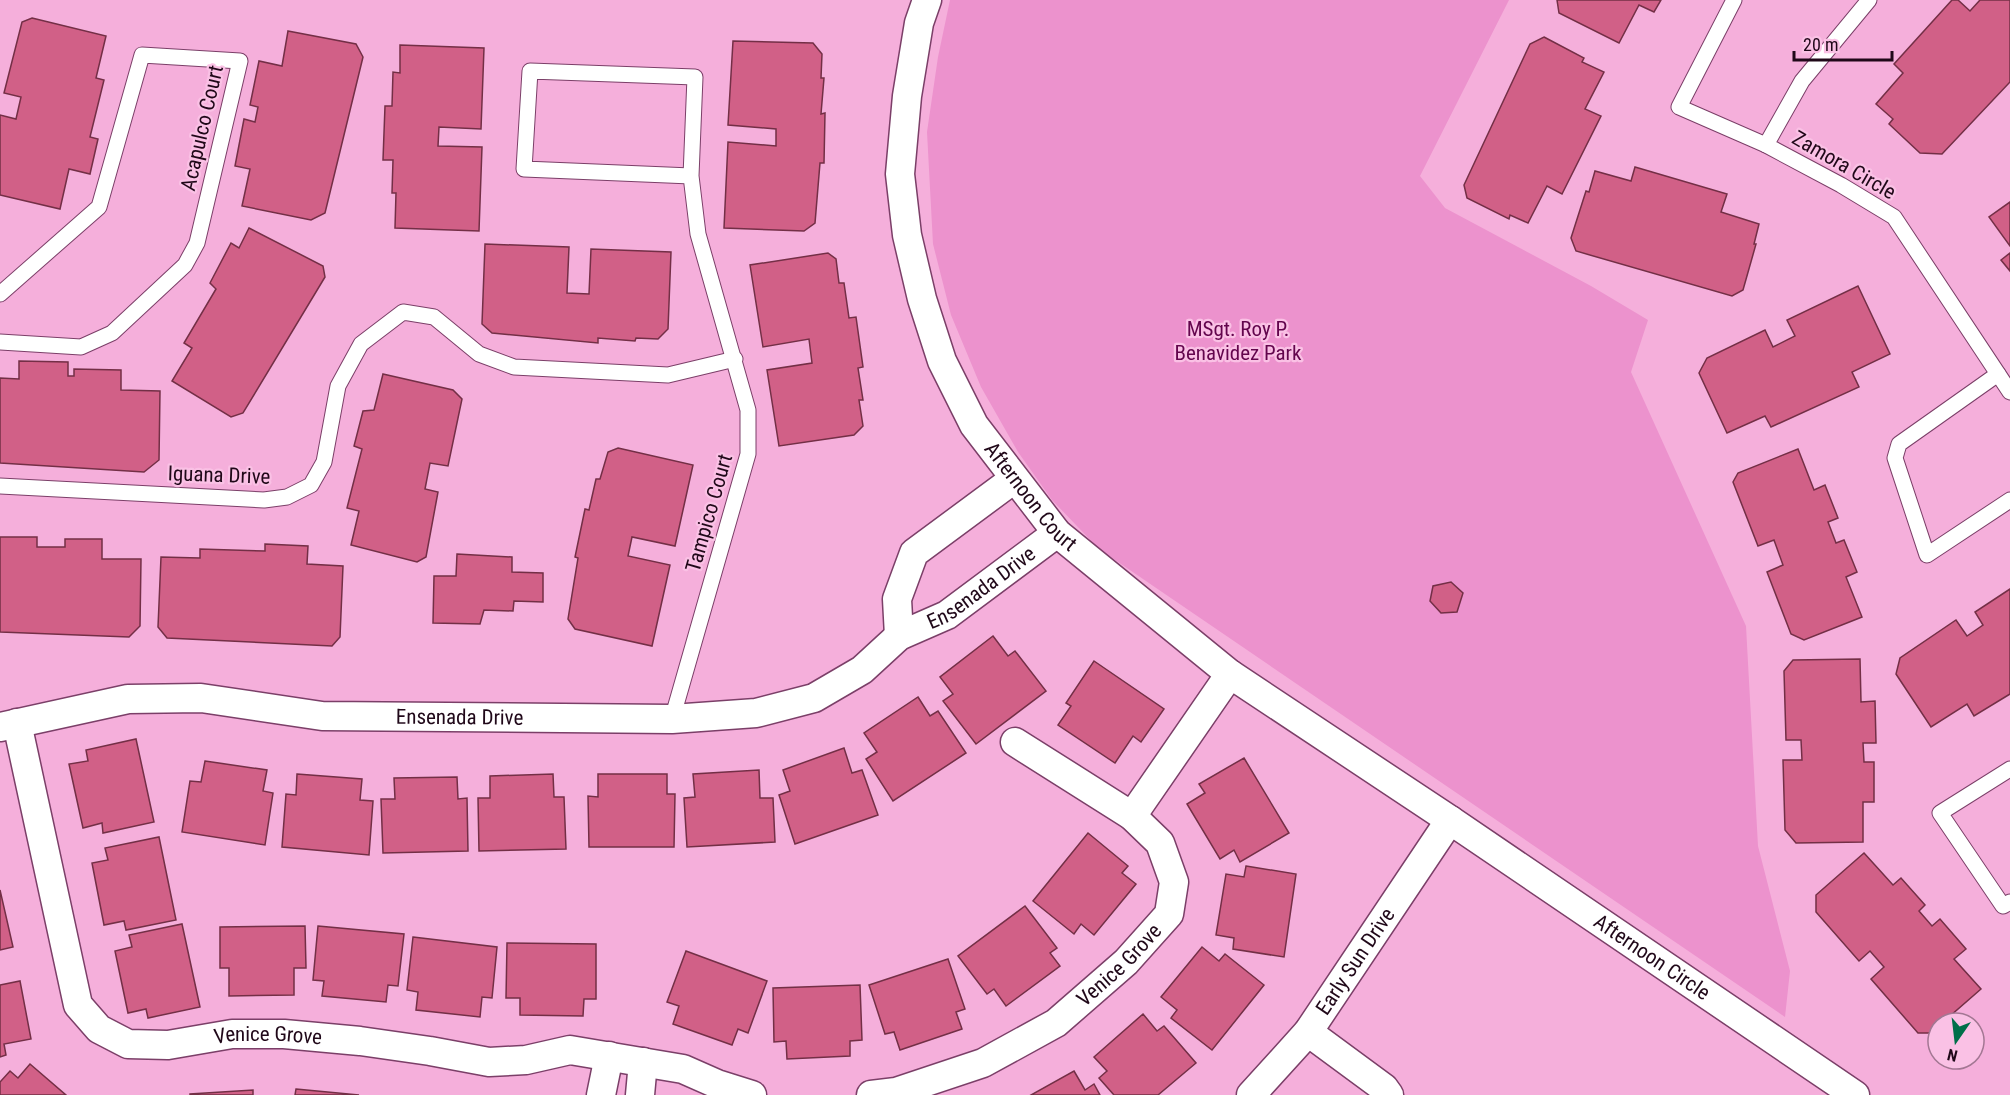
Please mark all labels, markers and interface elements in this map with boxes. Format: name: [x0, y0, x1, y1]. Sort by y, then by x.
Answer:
scale bar: [1794, 24, 1892, 62]
text: 20 m: [1803, 34, 1838, 55]
street label: Acapulco Court: [176, 63, 228, 193]
street label: Zamora Circle: [1788, 126, 1900, 204]
park label: MSgt. Roy P. Benavidez Park: [1175, 317, 1302, 365]
street label: Afternoon Court: [980, 437, 1082, 556]
street label: Tampico Court: [681, 451, 737, 575]
street label: Iguana Drive: [167, 461, 271, 489]
street label: Ensenada Drive: [923, 541, 1040, 634]
street label: Ensenada Drive: [396, 705, 524, 730]
street label: Early Sun Drive: [1311, 903, 1400, 1019]
street label: Afternoon Circle: [1589, 909, 1715, 1005]
street label: Venice Grove: [1072, 919, 1167, 1011]
north arrow: [1926, 1011, 1986, 1071]
street label: Venice Grove: [212, 1022, 323, 1049]
text: N: [1945, 1045, 1960, 1065]

